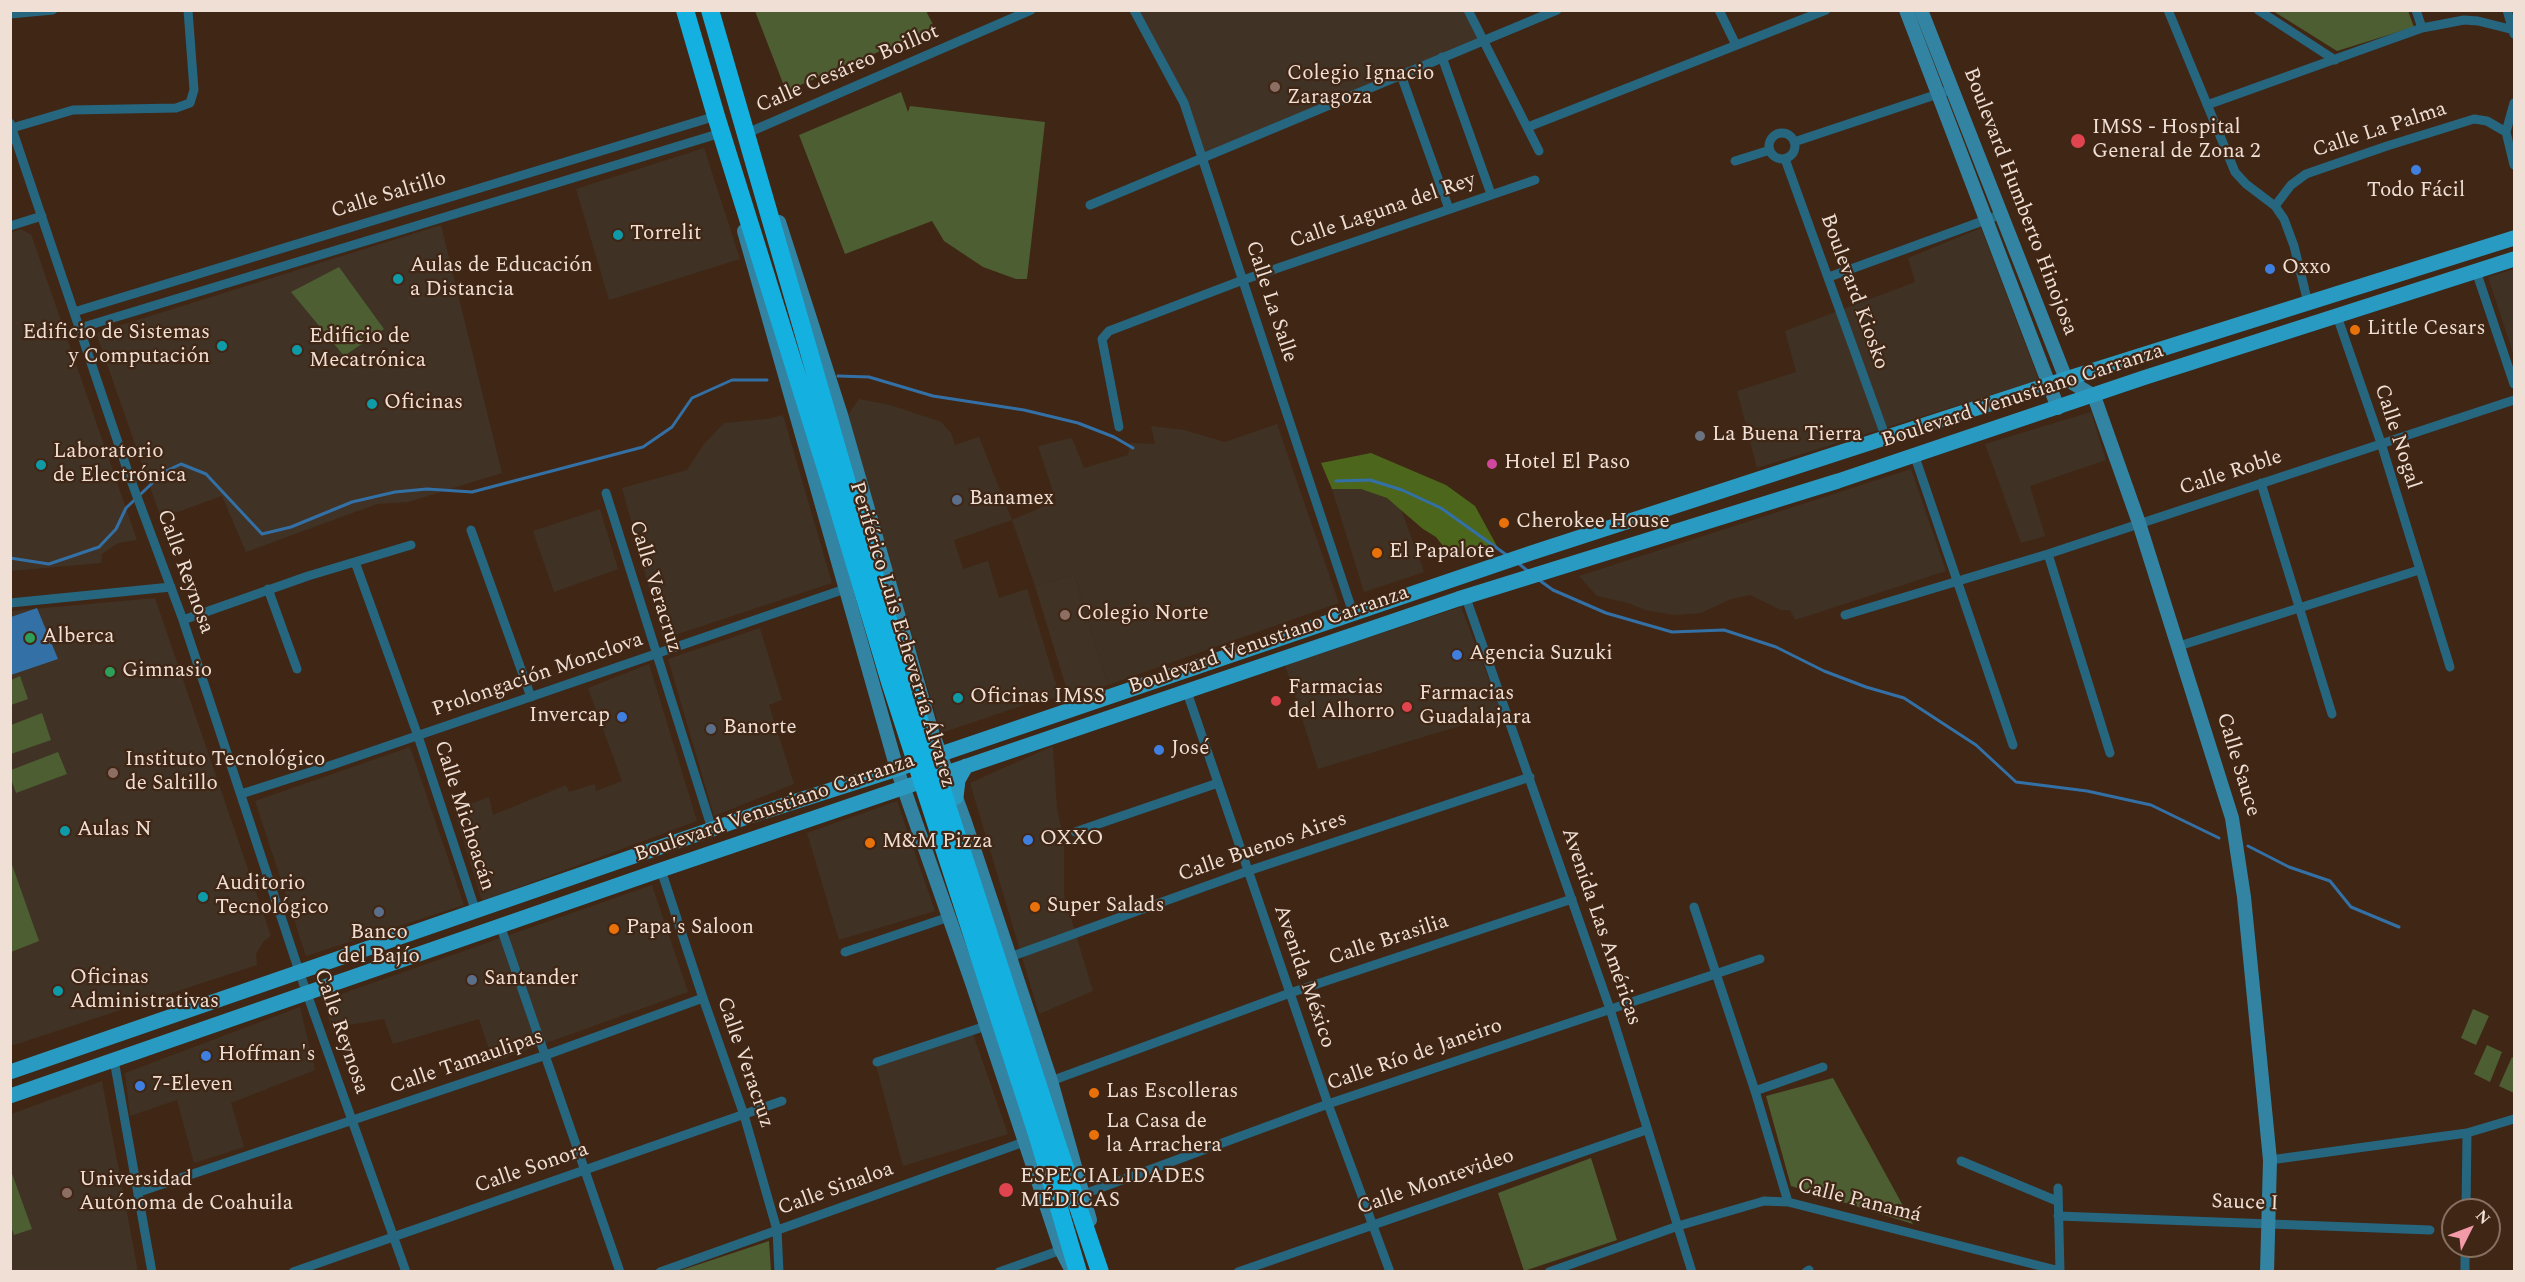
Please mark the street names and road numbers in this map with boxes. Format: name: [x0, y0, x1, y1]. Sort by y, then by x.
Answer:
street label: Calle Cesáreo Boillot: [753, 20, 943, 120]
street label: Boulevard Humberto Hinojosa: [1956, 65, 2082, 339]
street label: Calle La Palma: [2310, 97, 2450, 165]
street label: Calle Saltillo: [329, 167, 449, 225]
street label: Calle Laguna del Rey: [1287, 168, 1479, 256]
street label: Boulevard Kiosko: [1813, 211, 1893, 373]
street label: Calle La Salle: [1239, 238, 1301, 366]
street label: Boulevard Venustiano Carranza: [1879, 339, 2167, 455]
street label: Calle Nogal: [2367, 381, 2425, 493]
street label: Calle Roble: [2177, 446, 2285, 502]
street label: Periférico Luis Echeverría Álvarez: [842, 479, 960, 791]
street label: Calle Reynosa: [150, 507, 218, 637]
street label: Calle Veracruz: [622, 518, 686, 656]
street label: Boulevard Venustiano Carranza: [1125, 581, 1413, 701]
street label: Prolongación Monclova: [429, 628, 647, 724]
street label: Calle Sauce: [2209, 710, 2265, 820]
street label: Calle Michoacán: [427, 738, 499, 894]
street label: Boulevard Venustiano Carranza: [631, 749, 919, 869]
street label: Calle Buenos Aires: [1175, 807, 1351, 889]
street label: Avenida Las Américas: [1554, 825, 1646, 1029]
street label: Avenida México: [1267, 902, 1339, 1052]
street label: Calle Brasilia: [1326, 910, 1452, 972]
street label: Calle Reynosa: [307, 966, 373, 1098]
street label: Calle Veracruz: [710, 994, 778, 1132]
street label: Calle Río de Janeiro: [1324, 1014, 1506, 1098]
street label: Calle Tamaulipas: [387, 1025, 547, 1101]
street label: Calle Sonora: [472, 1138, 592, 1200]
street label: Calle Montevideo: [1354, 1144, 1518, 1222]
street label: Calle Sinaloa: [775, 1157, 897, 1223]
street label: Calle Panamá: [1794, 1174, 1924, 1230]
street label: Sauce I: [2211, 1190, 2279, 1218]

